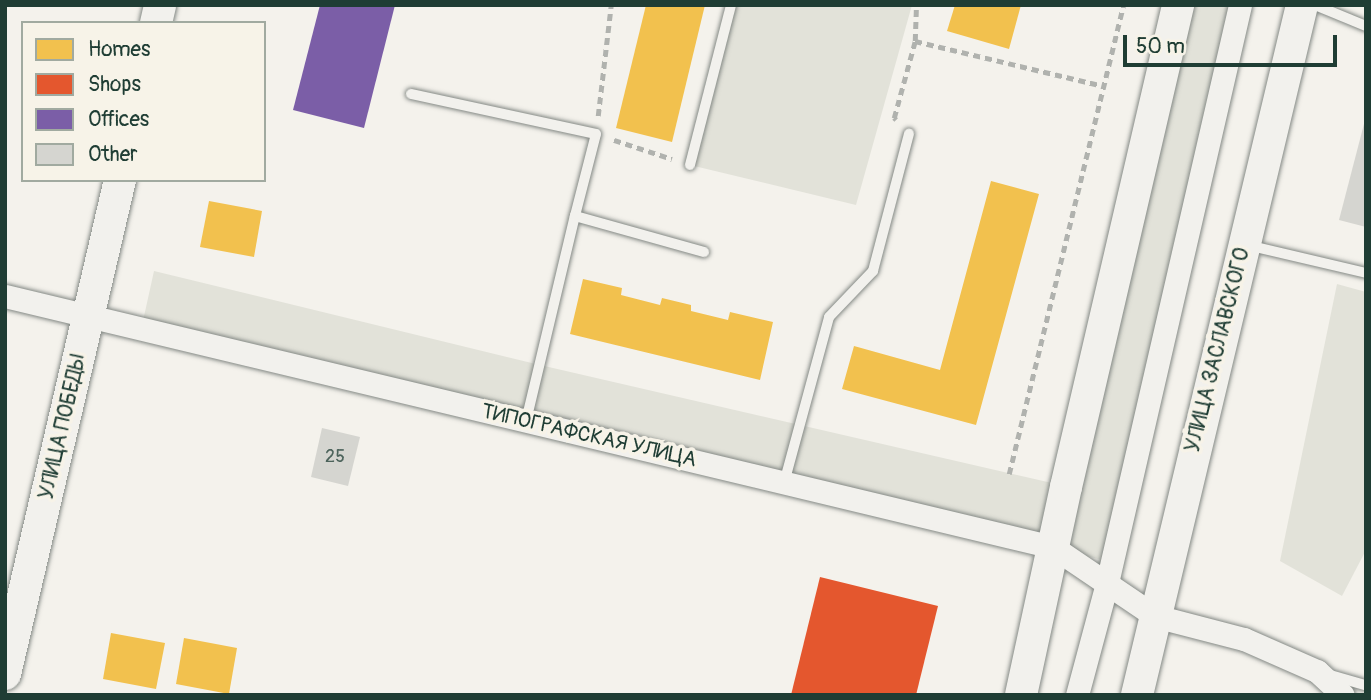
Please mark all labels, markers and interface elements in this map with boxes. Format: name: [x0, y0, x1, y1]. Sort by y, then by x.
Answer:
legend: [21, 21, 266, 182]
scale bar: [1126, 21, 1340, 65]
text: 50 m: [1136, 33, 1185, 60]
text: Homes: [88, 36, 150, 63]
text: Shops: [88, 71, 141, 98]
text: Offices: [88, 106, 149, 133]
text: Other: [88, 141, 138, 168]
street label: УЛИЦА ЗАСЛАВСКОГО: [1180, 245, 1256, 455]
street label: УЛИЦА ПОБЕДЫ: [34, 352, 92, 502]
street label: ТИПОГРАФСКАЯ УЛИЦА: [479, 399, 699, 473]
house number: 25: [325, 446, 345, 468]

